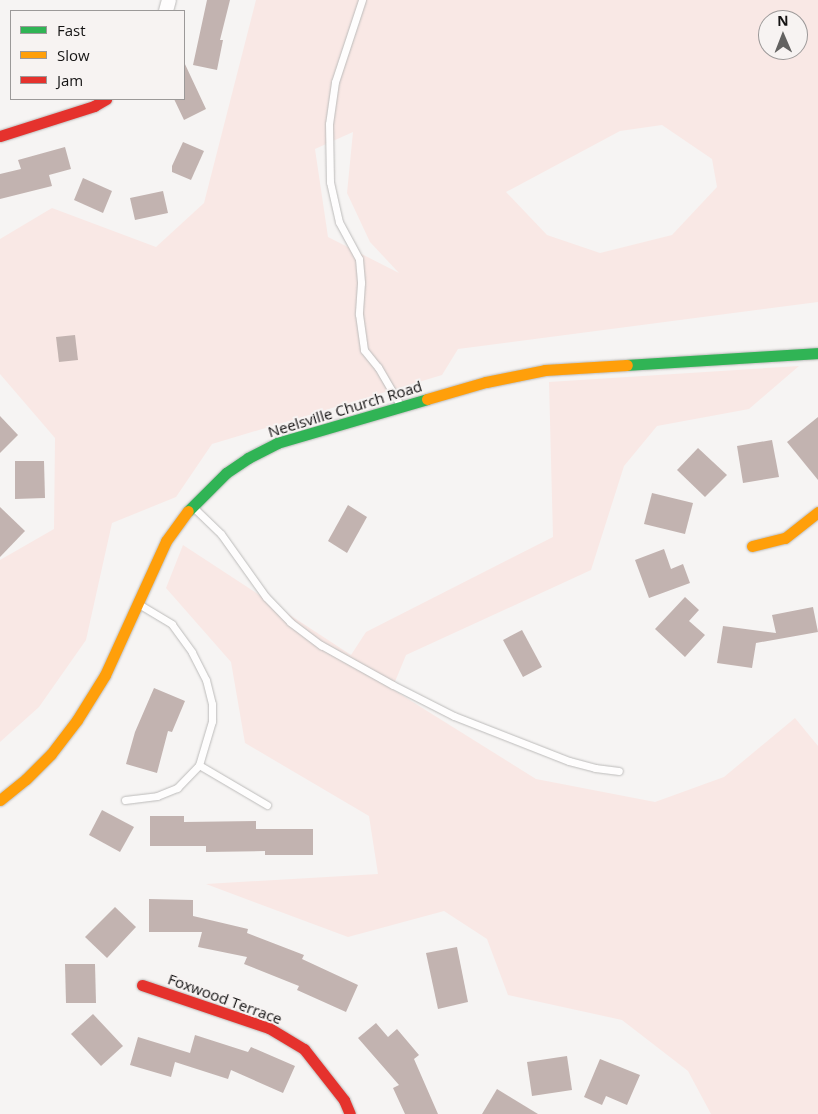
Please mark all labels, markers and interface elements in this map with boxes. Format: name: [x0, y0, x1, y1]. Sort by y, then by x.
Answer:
legend: [10, 10, 185, 100]
north arrow: [758, 10, 808, 60]
text: N: [777, 11, 789, 30]
text: Fast: [57, 20, 86, 40]
text: Slow: [57, 45, 90, 65]
text: Jam: [57, 70, 83, 90]
street label: Neelsville Church Road: [266, 377, 424, 441]
street label: Foxwood Terrace: [165, 970, 285, 1028]

